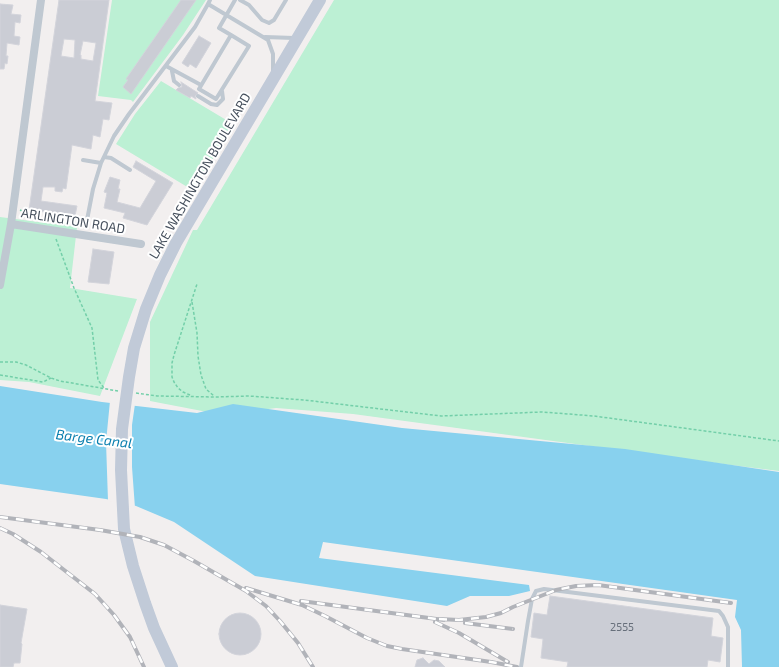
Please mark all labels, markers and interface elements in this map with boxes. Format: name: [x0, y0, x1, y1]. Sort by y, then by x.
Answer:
street label: LAKE WASHINGTON BOULEVARD: [146, 90, 254, 262]
street label: ARLINGTON ROAD: [20, 205, 126, 237]
water label: Barge Canal: [55, 426, 133, 452]
house number: 2555: [610, 620, 634, 634]

